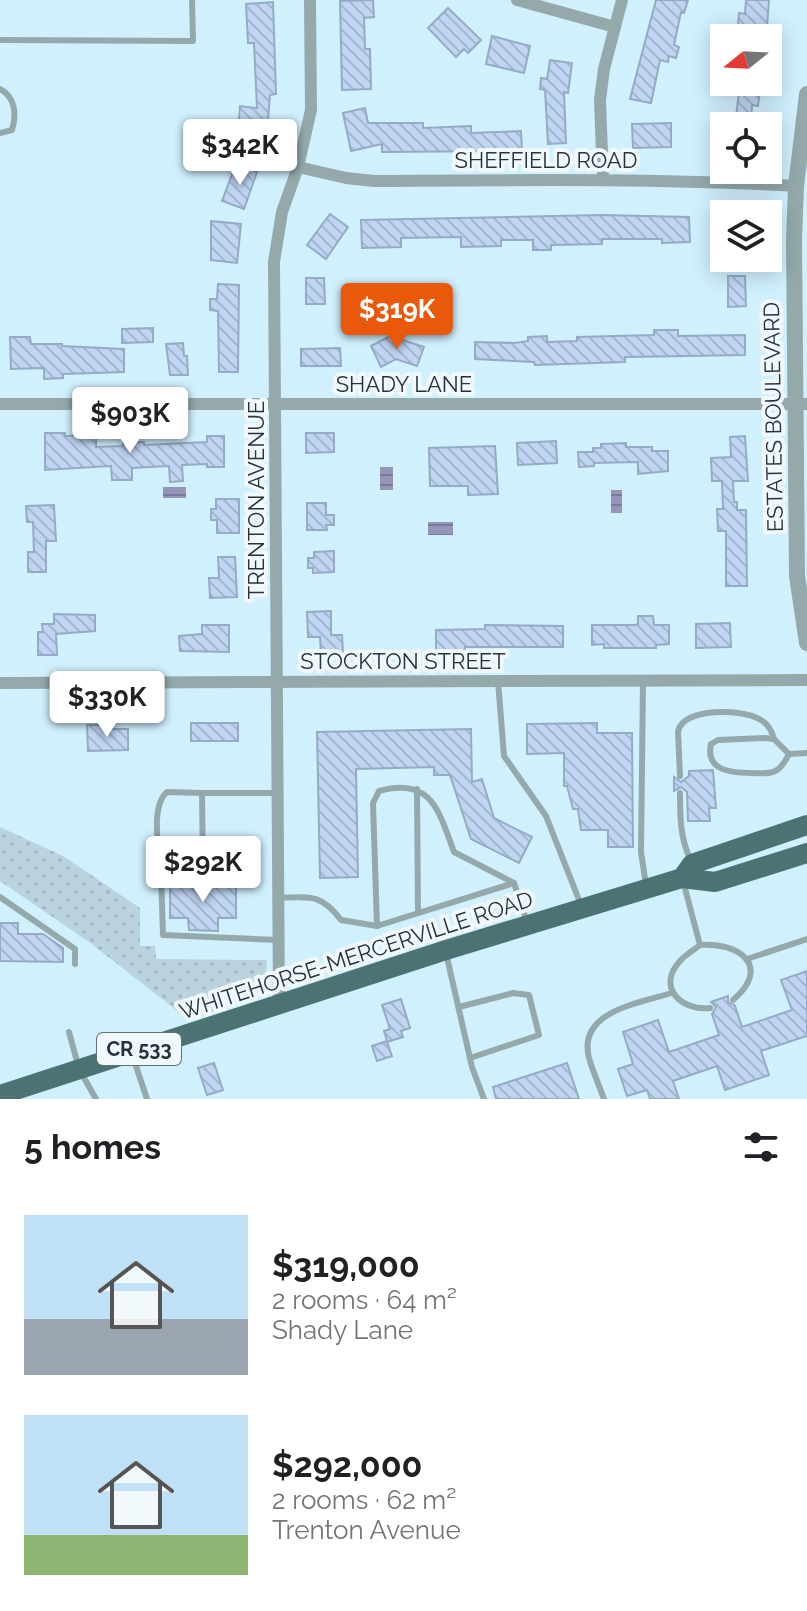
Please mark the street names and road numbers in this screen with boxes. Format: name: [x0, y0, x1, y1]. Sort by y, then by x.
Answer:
street label: SHEFFIELD ROAD: [455, 147, 637, 173]
street label: ESTATES BOULEVARD: [758, 302, 788, 532]
street label: SHADY LANE: [336, 371, 472, 397]
street label: TRENTON AVENUE: [243, 401, 269, 599]
street label: STOCKTON STREET: [300, 648, 506, 674]
street label: WHITEHORSE-MERCERVILLE ROAD: [176, 885, 536, 1025]
road number: CR 533: [97, 1033, 181, 1065]

